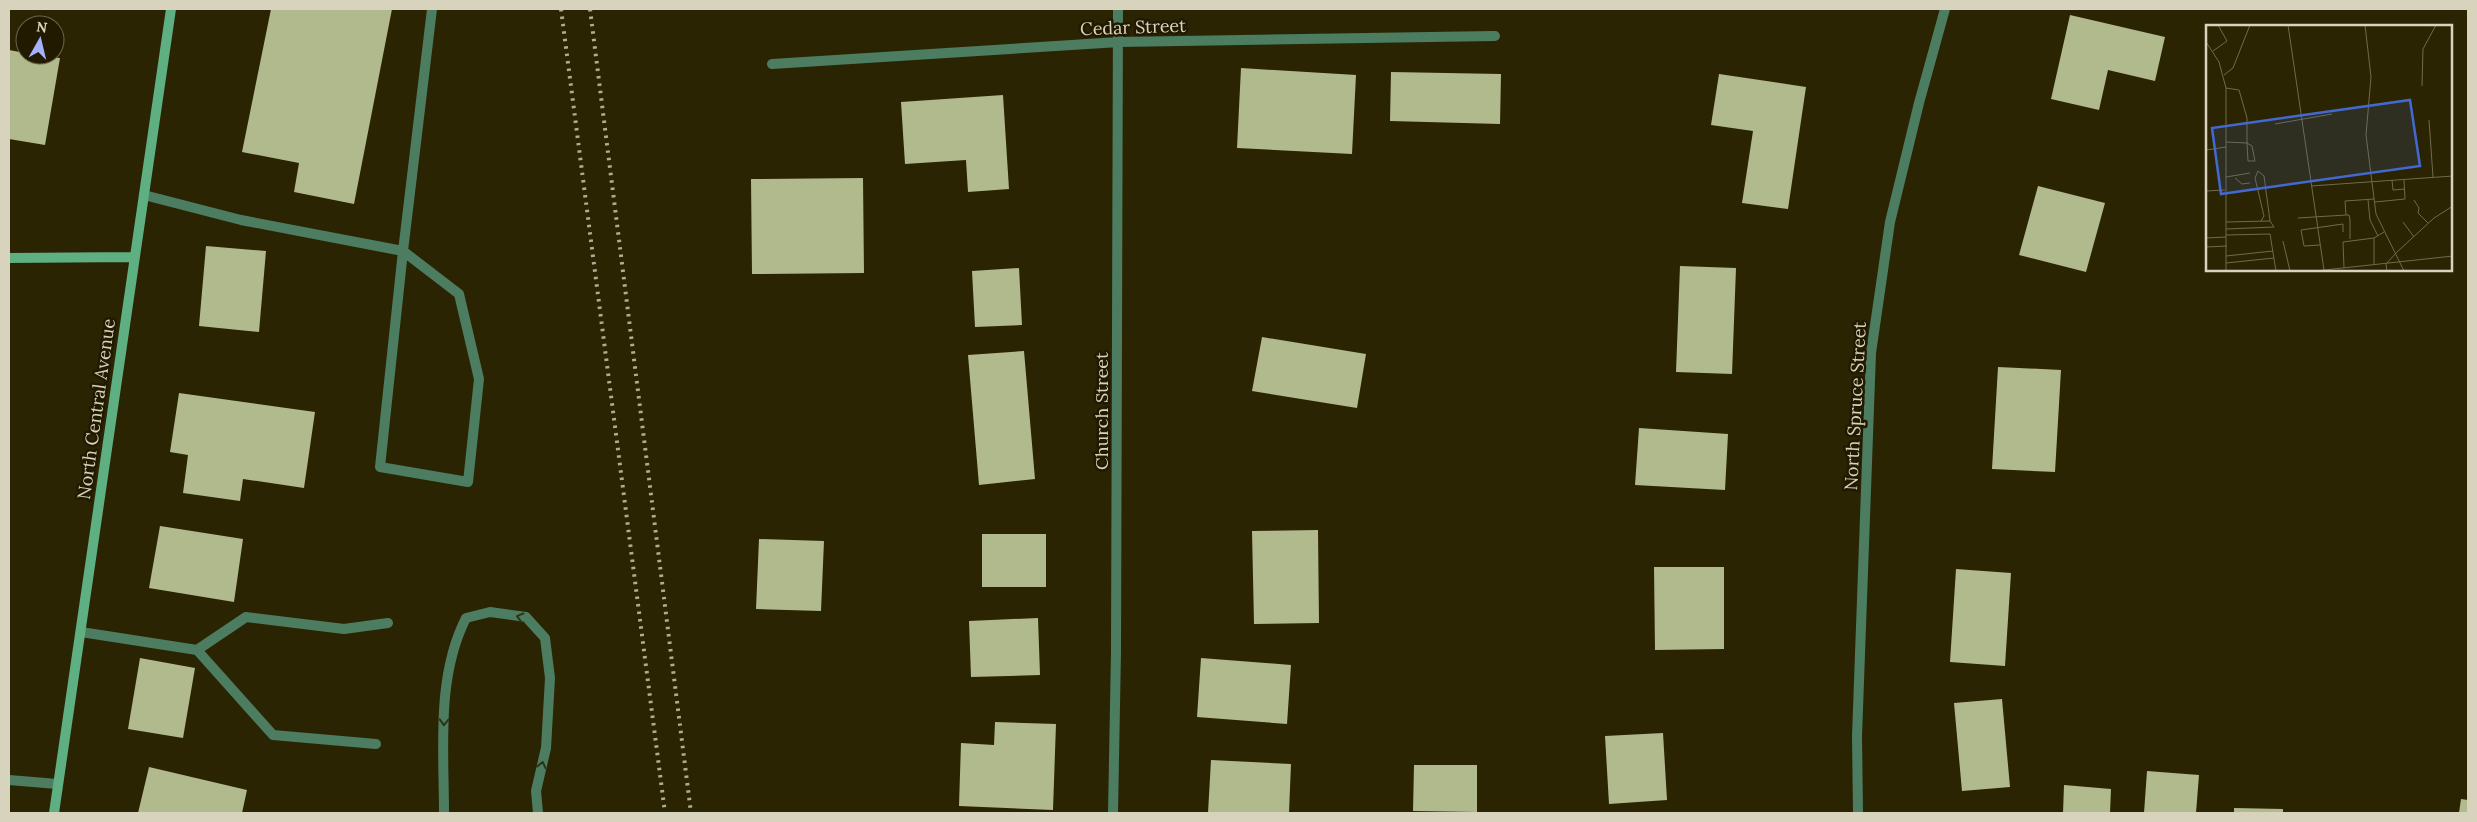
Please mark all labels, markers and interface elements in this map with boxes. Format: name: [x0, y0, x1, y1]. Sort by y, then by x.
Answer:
street label: Cedar Street: [1080, 14, 1186, 40]
north arrow: [15, 15, 65, 65]
text: N: [35, 17, 49, 37]
inset map: [2206, 25, 2452, 271]
street label: North Central Avenue: [72, 317, 120, 501]
street label: North Spruce Street: [1839, 321, 1871, 491]
street label: Church Street: [1090, 352, 1113, 470]
one-way arrow: [516, 612, 524, 623]
one-way arrow: [439, 718, 450, 726]
one-way arrow: [536, 761, 547, 770]

